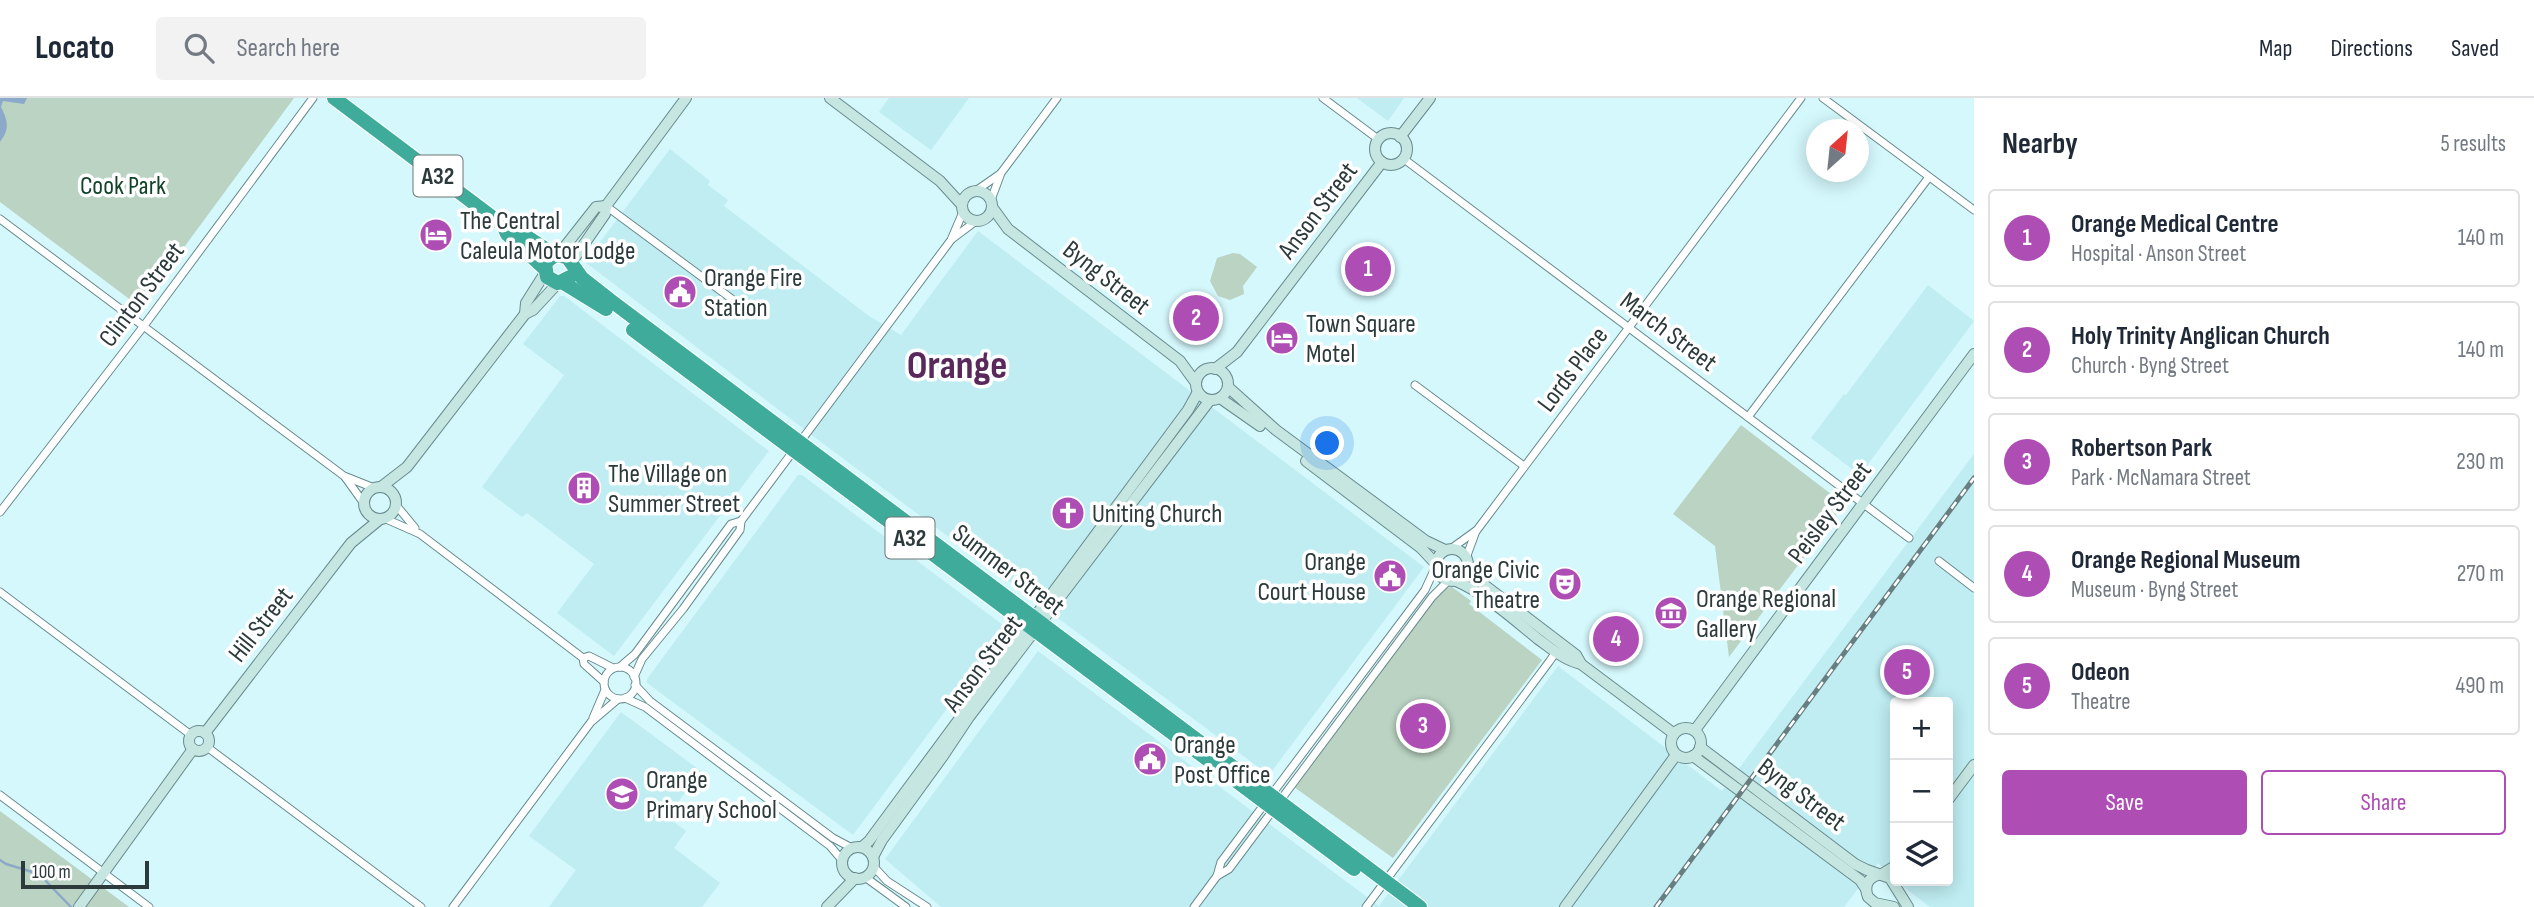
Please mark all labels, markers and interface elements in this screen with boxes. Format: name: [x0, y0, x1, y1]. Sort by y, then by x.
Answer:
search box: [156, 17, 646, 80]
text: Locato: [35, 28, 114, 68]
icon: search: [180, 29, 218, 67]
text: Search here: [236, 33, 340, 64]
text: Map: [2259, 34, 2292, 63]
text: Directions: [2330, 34, 2413, 63]
text: Saved: [2451, 34, 2499, 63]
north arrow: [1806, 119, 1869, 182]
text: Nearby: [2002, 126, 2078, 162]
text: 5 results: [2440, 130, 2506, 158]
road number: A32: [414, 155, 462, 196]
street label: Anson Street: [1271, 156, 1365, 266]
park label: Cook Park: [80, 171, 166, 202]
place label: The Central Caleula Motor Lodge: [460, 206, 635, 267]
text: Orange Medical Centre: [2071, 209, 2279, 240]
hotel icon: The Central Caleula Motor Lodge: [417, 216, 455, 254]
text: 1: [2022, 224, 2032, 252]
text: 140 m: [2458, 224, 2504, 252]
street label: Byng Street: [1056, 235, 1156, 322]
street label: Clinton Street: [93, 236, 192, 353]
text: Hospital · Anson Street: [2071, 240, 2246, 268]
pin: 1: [1345, 243, 1391, 295]
place label: Orange Fire Station: [704, 263, 802, 324]
public building icon: Orange Fire Station: [661, 273, 699, 311]
street label: March Street: [1614, 286, 1723, 379]
pin: 2: [1173, 292, 1219, 344]
place label: Town Square Motel: [1306, 309, 1416, 370]
hotel icon: Town Square Motel: [1263, 319, 1301, 357]
street label: Lords Place: [1531, 321, 1615, 418]
text: Holy Trinity Anglican Church: [2071, 321, 2330, 352]
text: 2: [2022, 336, 2032, 364]
text: 140 m: [2458, 336, 2504, 364]
district label: Orange: [907, 342, 1007, 390]
text: Church · Byng Street: [2071, 352, 2229, 380]
your location: [1310, 426, 1344, 460]
text: Robertson Park: [2071, 433, 2212, 464]
text: 3: [2022, 448, 2032, 476]
text: 230 m: [2456, 448, 2504, 476]
street label: Peisley Street: [1782, 456, 1879, 570]
place label: The Village on Summer Street: [608, 459, 740, 520]
text: Park · McNamara Street: [2071, 464, 2251, 492]
building icon: The Village on Summer Street: [565, 469, 603, 507]
church icon: Uniting Church: [1049, 494, 1087, 532]
place label: Uniting Church: [1092, 499, 1222, 530]
road number: A32: [886, 517, 934, 558]
street label: Summer Street: [946, 518, 1070, 622]
text: Orange Regional Museum: [2071, 545, 2301, 576]
place label: Orange Court House: [1257, 547, 1366, 608]
place label: Orange Civic Theatre: [1431, 555, 1540, 616]
public building icon: Orange Court House: [1371, 557, 1409, 595]
text: 4: [2022, 560, 2032, 588]
text: 270 m: [2457, 560, 2504, 588]
theatre icon: Orange Civic Theatre: [1546, 565, 1584, 603]
text: Museum · Byng Street: [2071, 576, 2238, 604]
street label: Hill Street: [222, 581, 300, 669]
place label: Orange Regional Gallery: [1696, 584, 1836, 645]
museum icon: Orange Regional Gallery: [1652, 594, 1690, 632]
street label: Anson Street: [936, 609, 1030, 719]
pin: 4: [1593, 613, 1639, 665]
pin: 5: [1884, 646, 1930, 698]
text: Odeon: [2071, 657, 2130, 688]
text: 5: [2022, 672, 2032, 700]
text: 490 m: [2455, 672, 2504, 700]
text: Theatre: [2071, 688, 2131, 716]
map controls: [1890, 697, 1953, 886]
button: +: [1890, 697, 1953, 760]
pin: 3: [1400, 700, 1446, 752]
place label: Orange Post Office: [1174, 730, 1270, 791]
public building icon: Orange Post Office: [1131, 740, 1169, 778]
street label: Byng Street: [1751, 752, 1851, 838]
button: −: [1890, 760, 1953, 823]
place label: Orange Primary School: [646, 765, 777, 826]
button: Save: [2002, 770, 2247, 835]
button: Share: [2261, 770, 2506, 835]
school or university icon: Orange Primary School: [603, 775, 641, 813]
button: layers: [1890, 823, 1953, 886]
scale bar: [21, 858, 149, 890]
text: 100 m: [32, 861, 71, 884]

